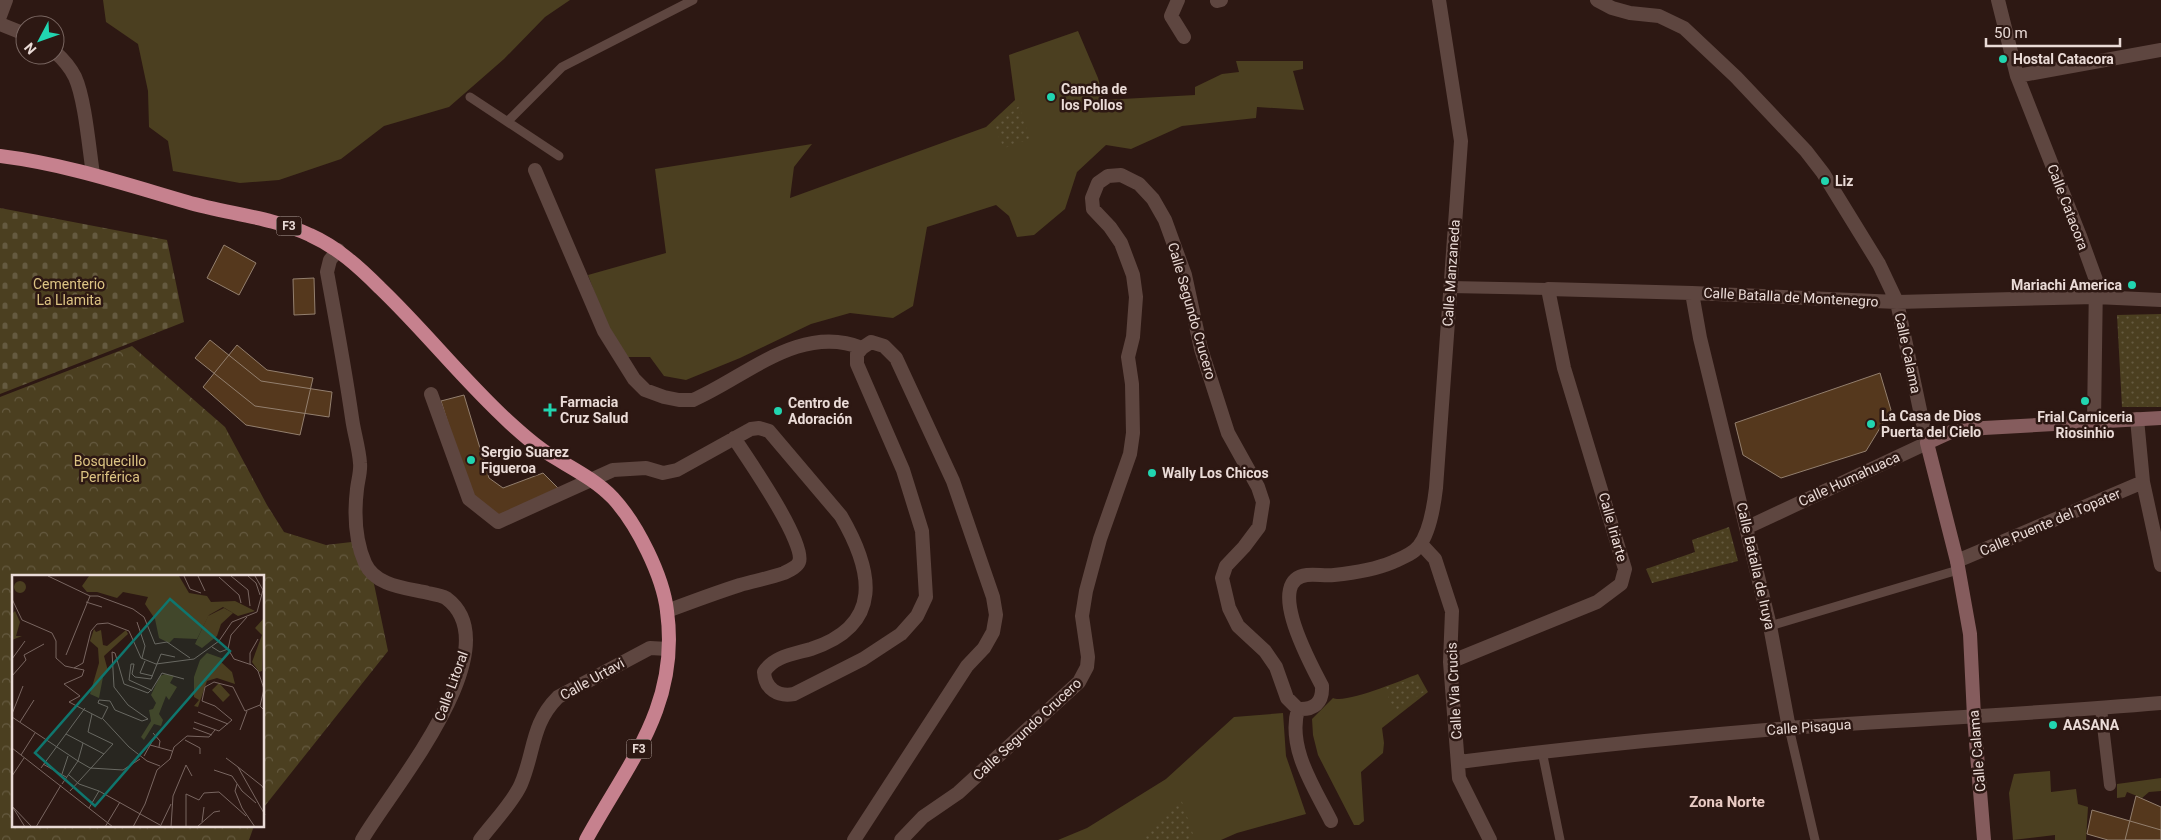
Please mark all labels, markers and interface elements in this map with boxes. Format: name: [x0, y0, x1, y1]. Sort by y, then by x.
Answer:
north arrow: [15, 15, 65, 65]
scale bar: [1986, 15, 2120, 47]
text: 50 m: [1994, 24, 2028, 42]
text: N: [21, 40, 39, 58]
place label: Hostal Catacora: [2013, 51, 2114, 67]
marker: Hostal Catacora: [1997, 53, 2009, 65]
place label: Cancha de los Pollos: [1061, 81, 1127, 113]
marker: Cancha de los Pollos: [1045, 91, 1057, 103]
street label: Calle Catacora: [2044, 162, 2092, 252]
place label: Liz: [1835, 173, 1853, 189]
marker: Liz: [1819, 175, 1831, 187]
road number: F3: [276, 217, 302, 236]
street label: Calle Manzaneda: [1439, 219, 1463, 327]
street label: Calle Segundo Crucero: [1165, 241, 1219, 381]
park label: Cementerio La Llamita: [33, 276, 105, 308]
place label: Mariachi America: [2011, 277, 2122, 293]
marker: Mariachi America: [2126, 279, 2138, 291]
street label: Calle Batalla de Montenegro: [1703, 284, 1879, 310]
street label: Calle Calama: [1892, 311, 1924, 395]
place label: Farmacia Cruz Salud: [560, 394, 628, 426]
place label: Centro de Adoración: [788, 395, 852, 427]
marker: Frial Carniceria Riosinhio: [2079, 395, 2091, 407]
marker: Farmacia Cruz Salud: [544, 404, 556, 416]
marker: Centro de Adoración: [772, 405, 784, 417]
place label: La Casa de Dios Puerta del Cielo: [1881, 408, 1981, 440]
place label: Frial Carniceria Riosinhio: [2037, 409, 2133, 441]
marker: La Casa de Dios Puerta del Cielo: [1865, 418, 1877, 430]
place label: Sergio Suarez Figueroa: [481, 444, 569, 476]
street label: Calle Humahuaca: [1796, 448, 1902, 510]
park label: Bosquecillo Periférica: [74, 453, 146, 485]
marker: Sergio Suarez Figueroa: [465, 454, 477, 466]
place label: Wally Los Chicos: [1162, 465, 1269, 481]
marker: Wally Los Chicos: [1146, 467, 1158, 479]
street label: Calle Puente del Topater: [1977, 485, 2123, 559]
street label: Calle Iriarte: [1596, 491, 1630, 563]
street label: Calle Batalla de Iruya: [1734, 501, 1778, 631]
inset map: [12, 575, 265, 828]
street label: Calle Via Crucis: [1443, 642, 1465, 740]
street label: Calle Litoral: [431, 649, 471, 723]
street label: Calle Urtavi: [557, 655, 627, 703]
street label: Calle Segundo Crucero: [970, 675, 1084, 783]
street label: Calle Calama: [1965, 709, 1989, 793]
street label: Calle Pisagua: [1766, 716, 1852, 738]
place label: AASANA: [2063, 717, 2120, 733]
marker: AASANA: [2047, 719, 2059, 731]
road number: F3: [626, 740, 652, 759]
district label: Zona Norte: [1689, 793, 1765, 811]

